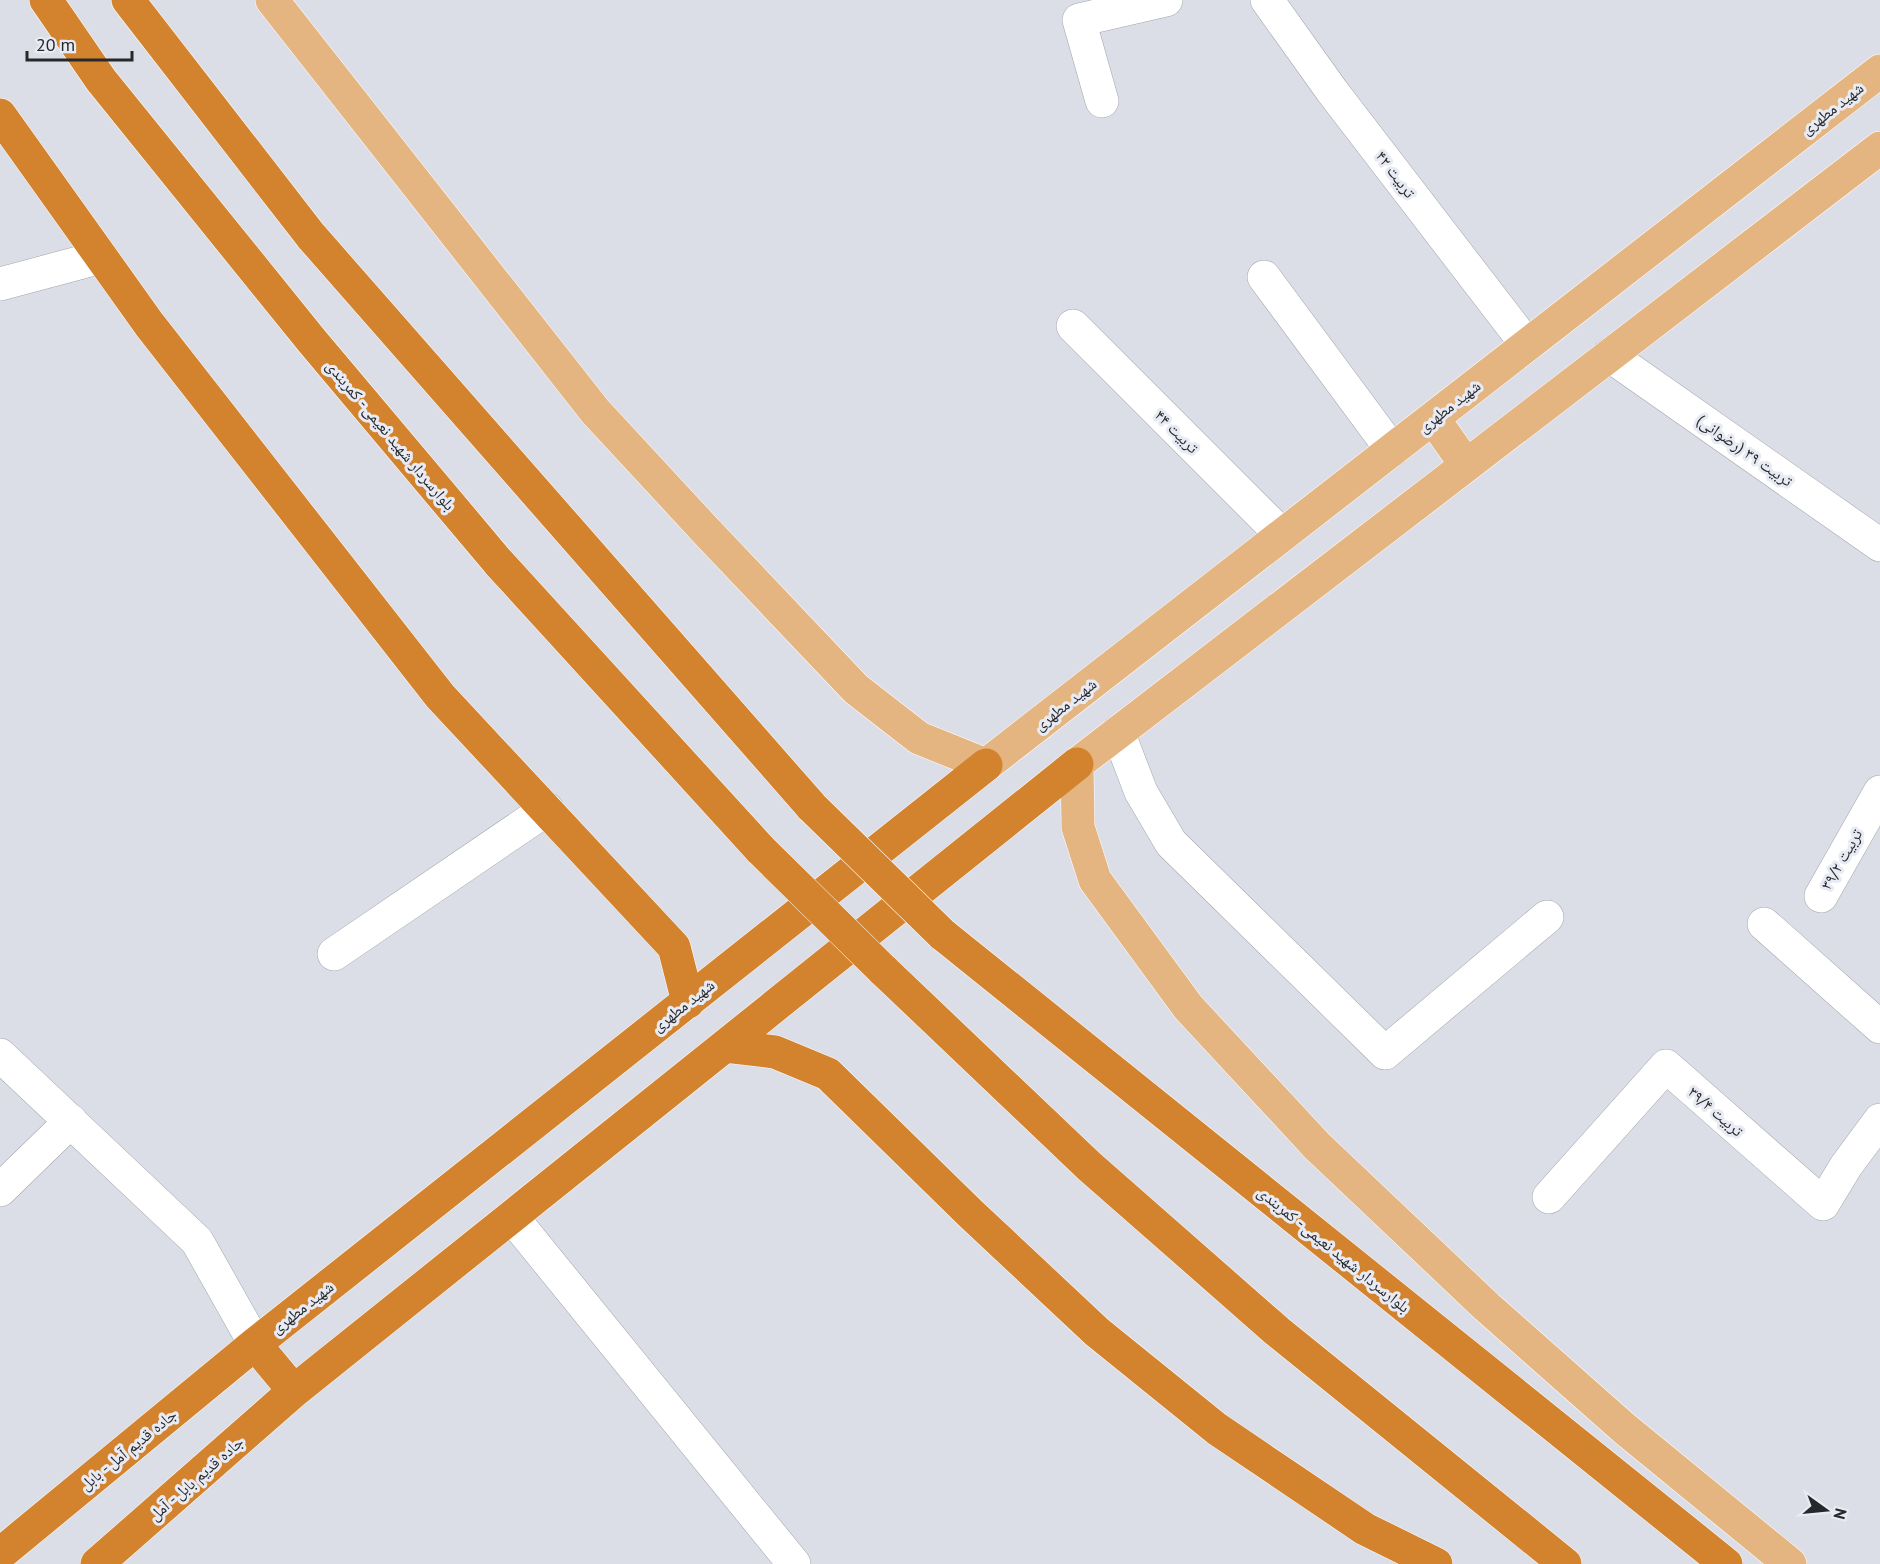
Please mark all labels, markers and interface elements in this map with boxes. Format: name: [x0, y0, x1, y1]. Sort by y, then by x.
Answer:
scale bar: [27, 24, 132, 62]
text: 20 m: [36, 33, 75, 56]
street label: شهید مطهری: [1797, 77, 1868, 139]
street label: تربیت ۴۲: [1372, 146, 1420, 202]
street label: بلوارسردار شهید نعیمی - کمربندی: [321, 356, 460, 515]
street label: شهید مطهری: [1414, 375, 1485, 437]
street label: تربیت ۴۴: [1151, 405, 1203, 457]
street label: تربیت ۳۹ (رضوانی): [1693, 410, 1797, 491]
street label: شهید مطهری: [1030, 673, 1101, 735]
street label: تربيت ۳۹/۲: [1816, 825, 1866, 893]
street label: شهید مطهری: [648, 974, 719, 1036]
street label: تربيت ۳۹/۴: [1684, 1082, 1748, 1141]
street label: بلوارسردار شهید نعیمی - کمربندی: [1253, 1181, 1414, 1317]
street label: شهید مطهری: [267, 1276, 338, 1338]
street label: جاده قدیم آمل - بابل: [76, 1404, 181, 1495]
street label: جاده قدیم بابل - آمل: [145, 1431, 248, 1525]
north arrow: [1796, 1480, 1856, 1540]
text: N: [1829, 1506, 1852, 1522]

